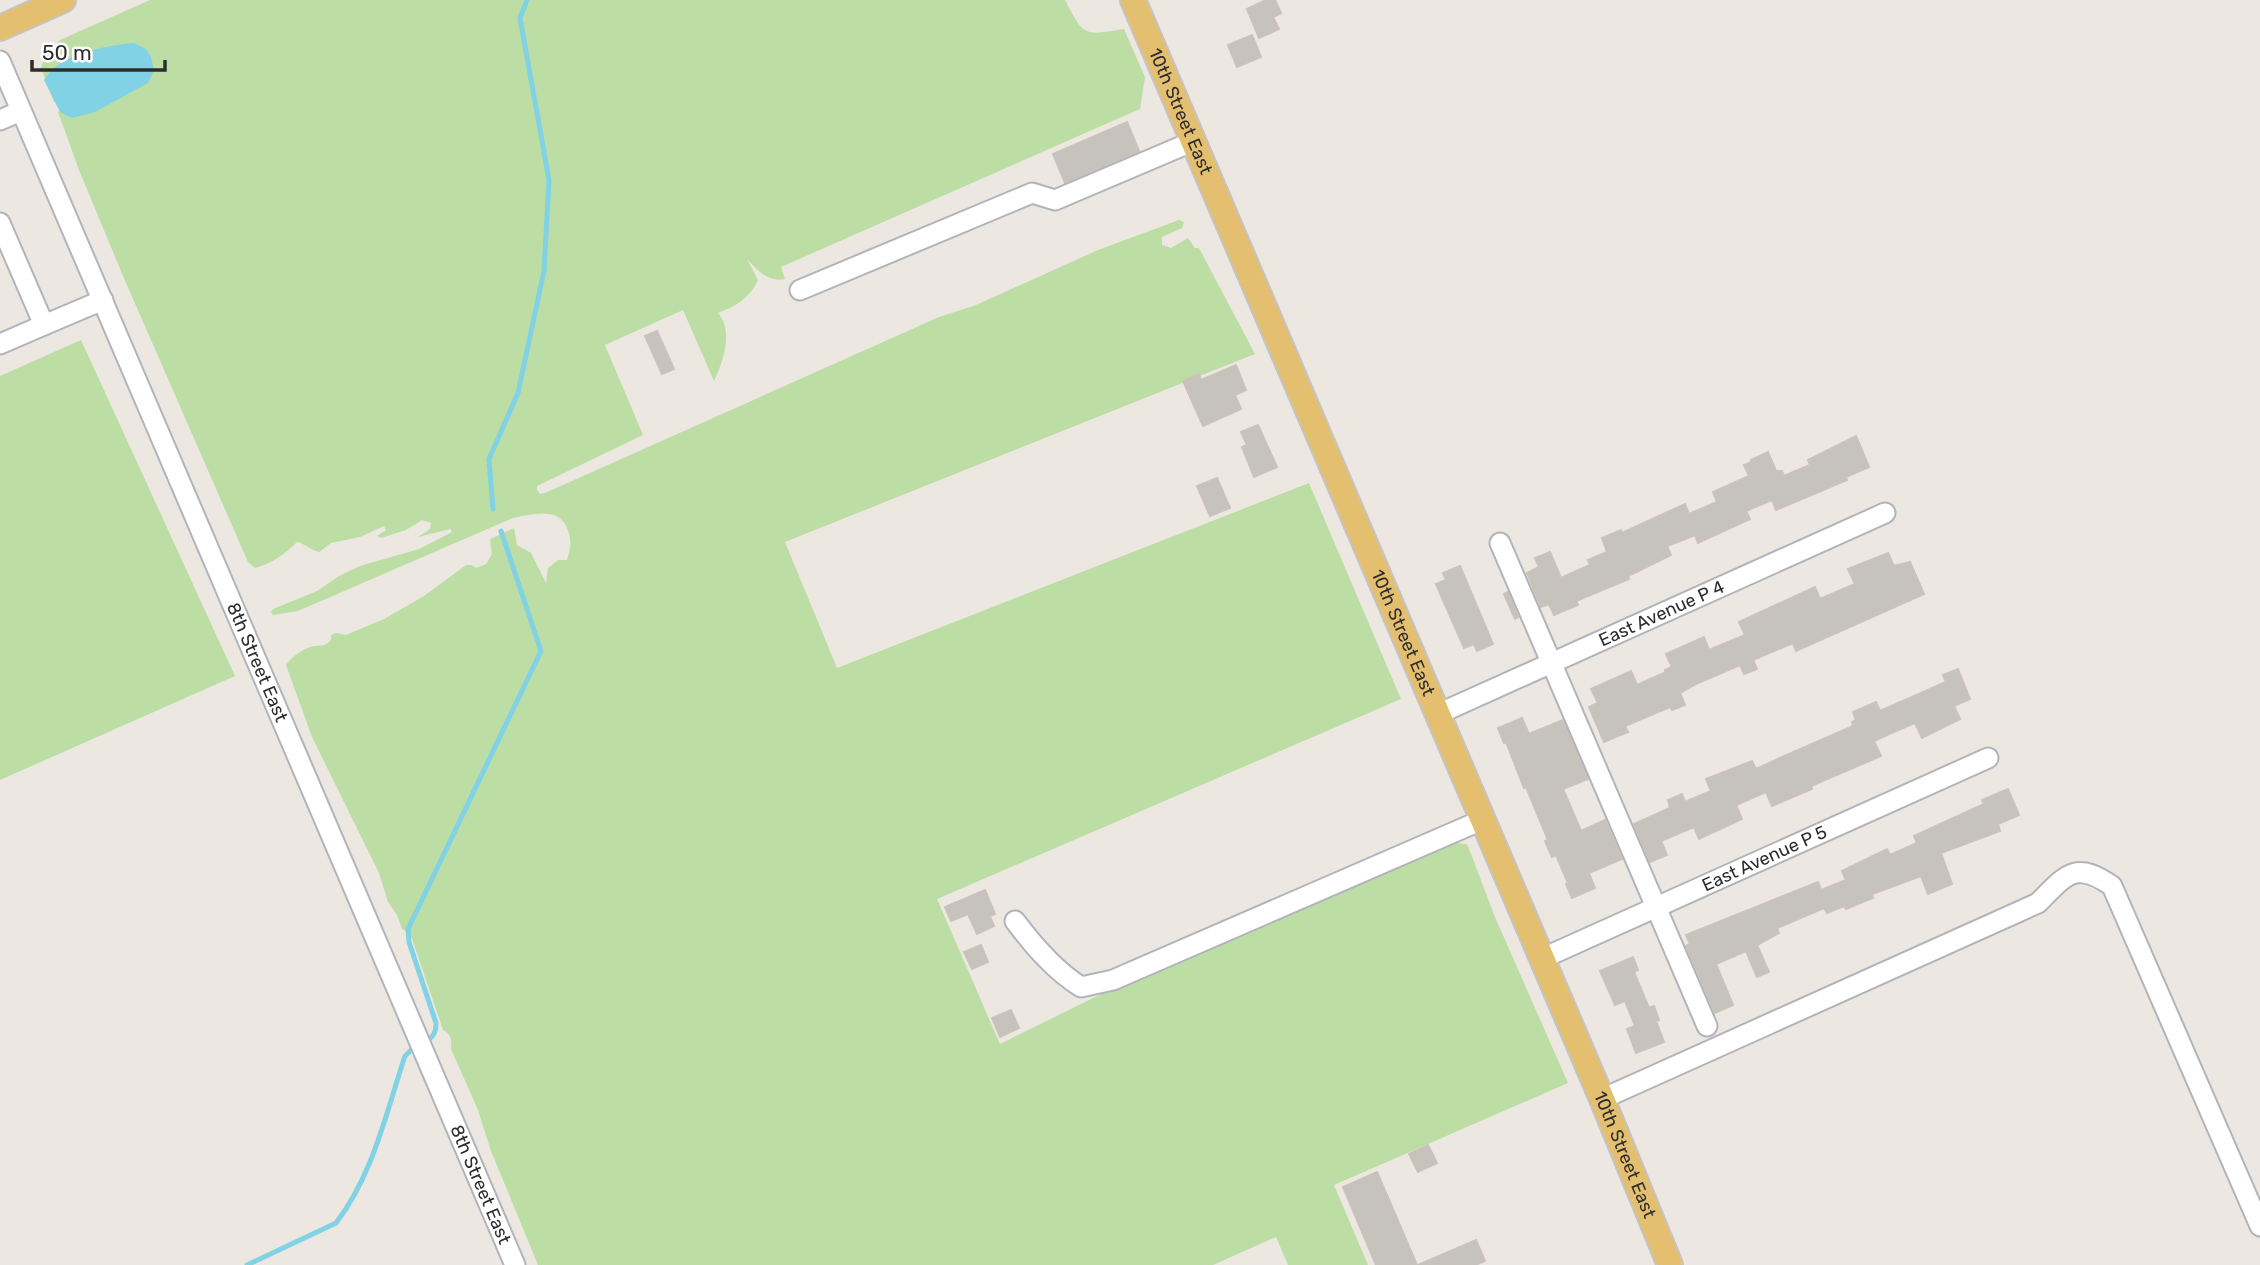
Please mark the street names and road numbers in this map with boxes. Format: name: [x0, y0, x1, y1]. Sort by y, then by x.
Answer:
street label: 10th Street East: [1144, 45, 1217, 178]
street label: 10th Street East: [1366, 566, 1440, 699]
street label: East Avenue P 4: [1595, 576, 1728, 651]
street label: 8th Street East: [222, 599, 292, 725]
street label: East Avenue P 5: [1698, 821, 1830, 896]
street label: 10th Street East: [1589, 1088, 1661, 1221]
street label: 8th Street East: [445, 1122, 516, 1247]

